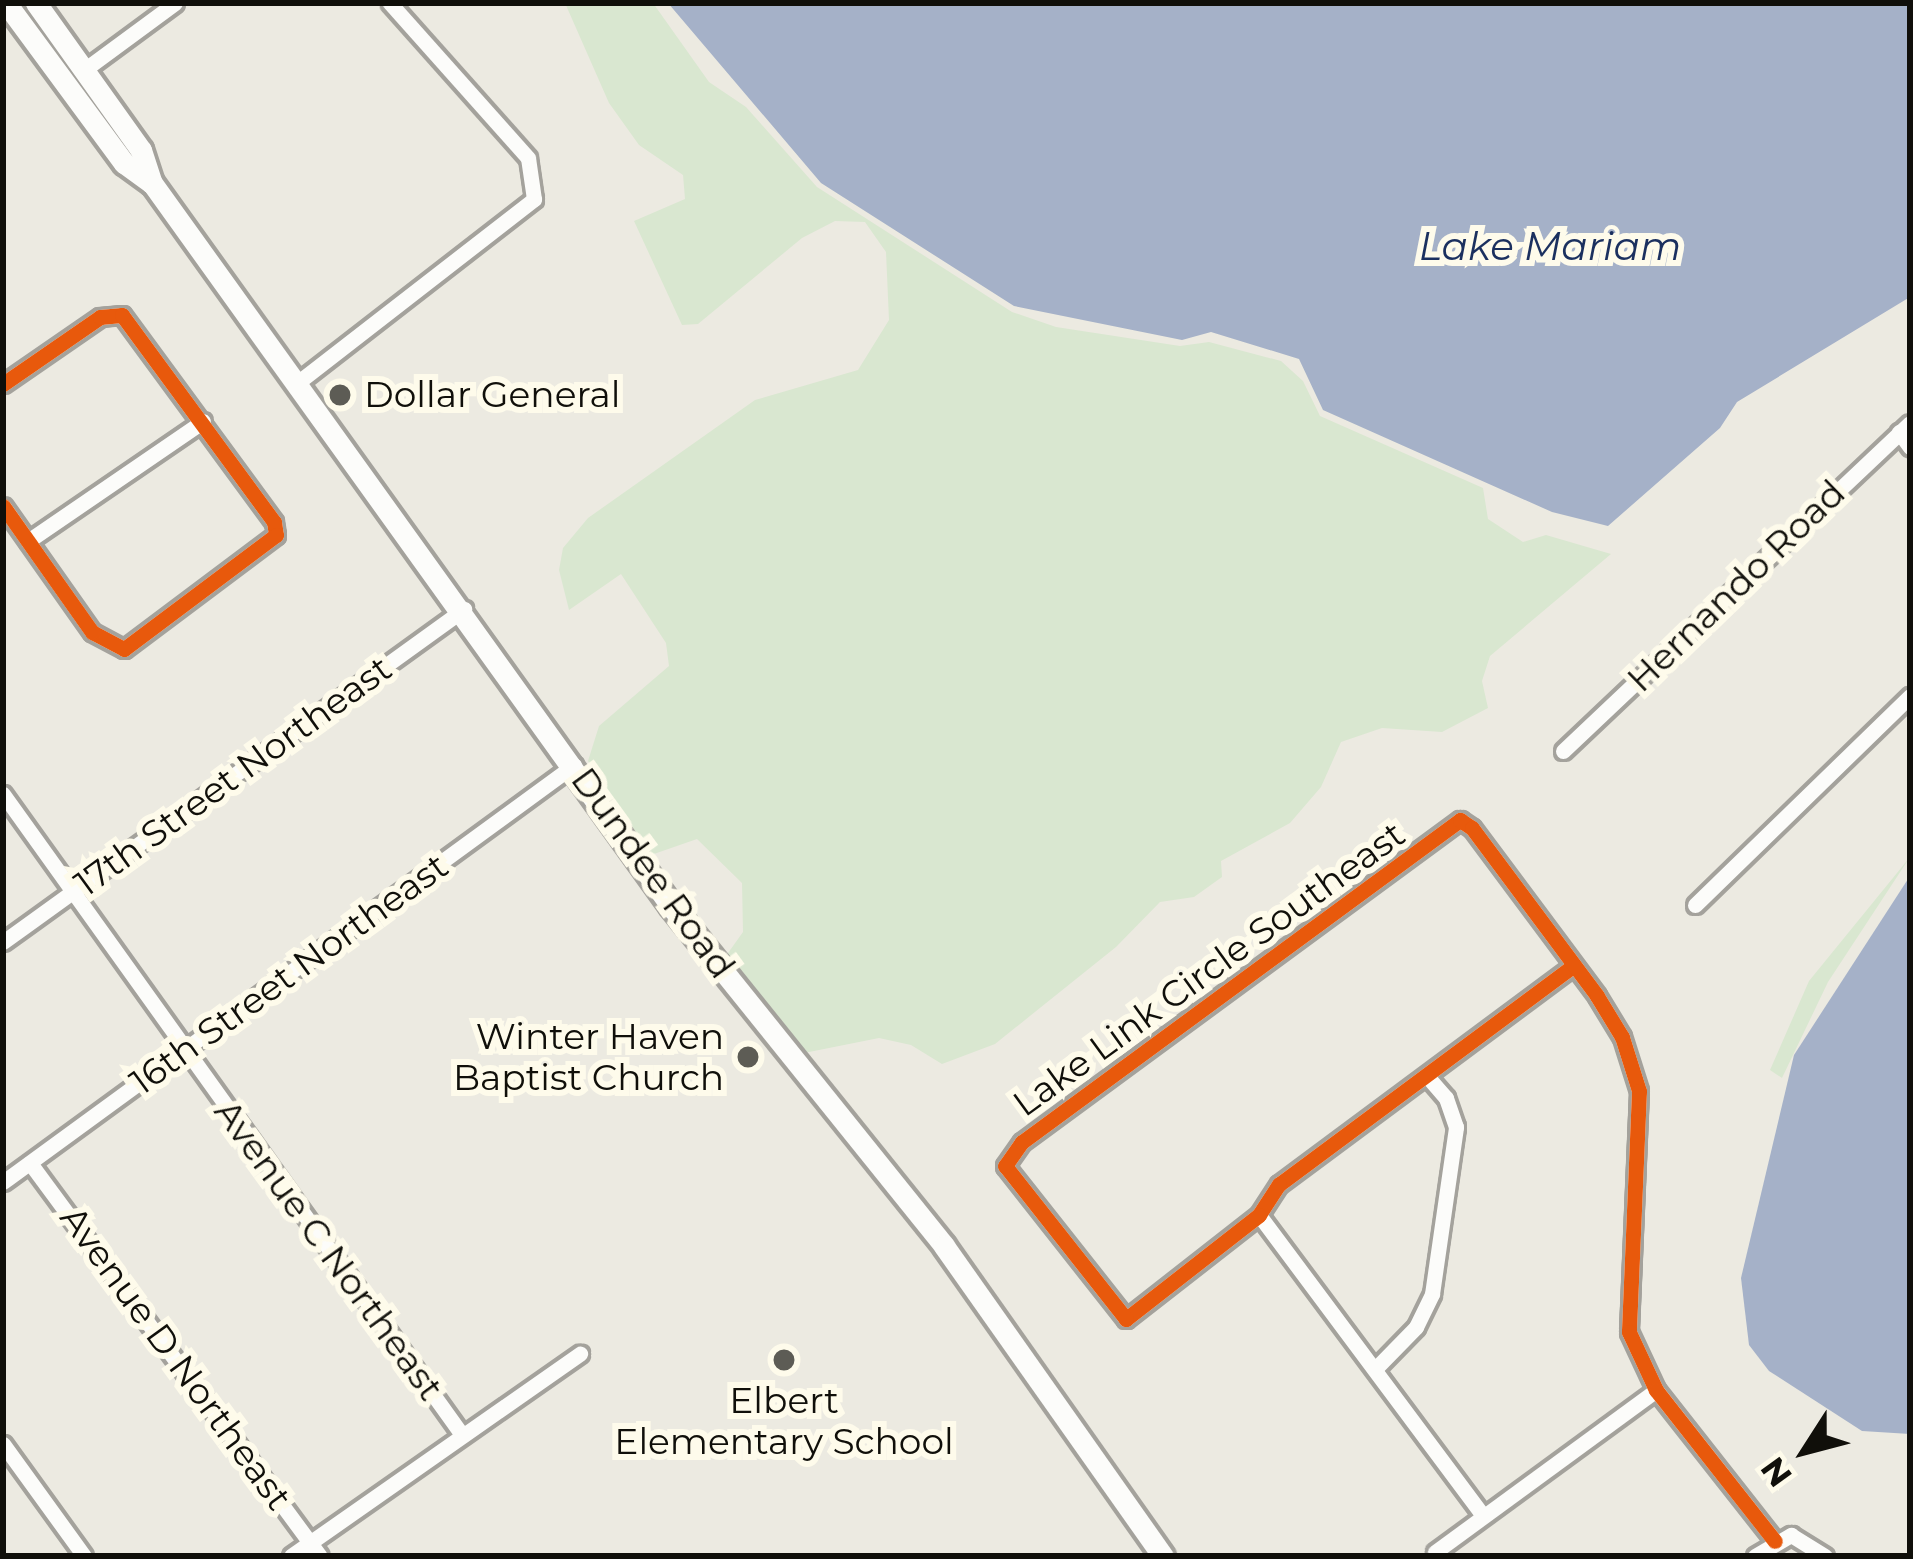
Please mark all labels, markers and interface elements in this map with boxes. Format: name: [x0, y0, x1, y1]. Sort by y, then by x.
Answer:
water label: Lake Mariam: [1419, 223, 1681, 269]
place label: Dollar General: [364, 373, 620, 417]
marker: Dollar General: [327, 382, 353, 408]
street label: Hernando Road: [1618, 471, 1854, 701]
street label: 17th Street Northeast: [66, 647, 400, 905]
street label: Dundee Road: [562, 759, 744, 987]
street label: Lake Link Circle Southeast: [1005, 812, 1413, 1126]
street label: 16th Street Northeast: [122, 844, 456, 1104]
place label: Winter Haven Baptist Church: [453, 1014, 724, 1099]
marker: Winter Haven Baptist Church: [735, 1044, 761, 1070]
street label: Avenue C Northeast: [206, 1091, 452, 1409]
street label: Avenue D Northeast: [51, 1198, 301, 1518]
marker: Elbert Elementary School: [771, 1347, 797, 1373]
place label: Elbert Elementary School: [614, 1378, 954, 1463]
north arrow: [1745, 1391, 1865, 1511]
text: N: [1752, 1450, 1800, 1495]

